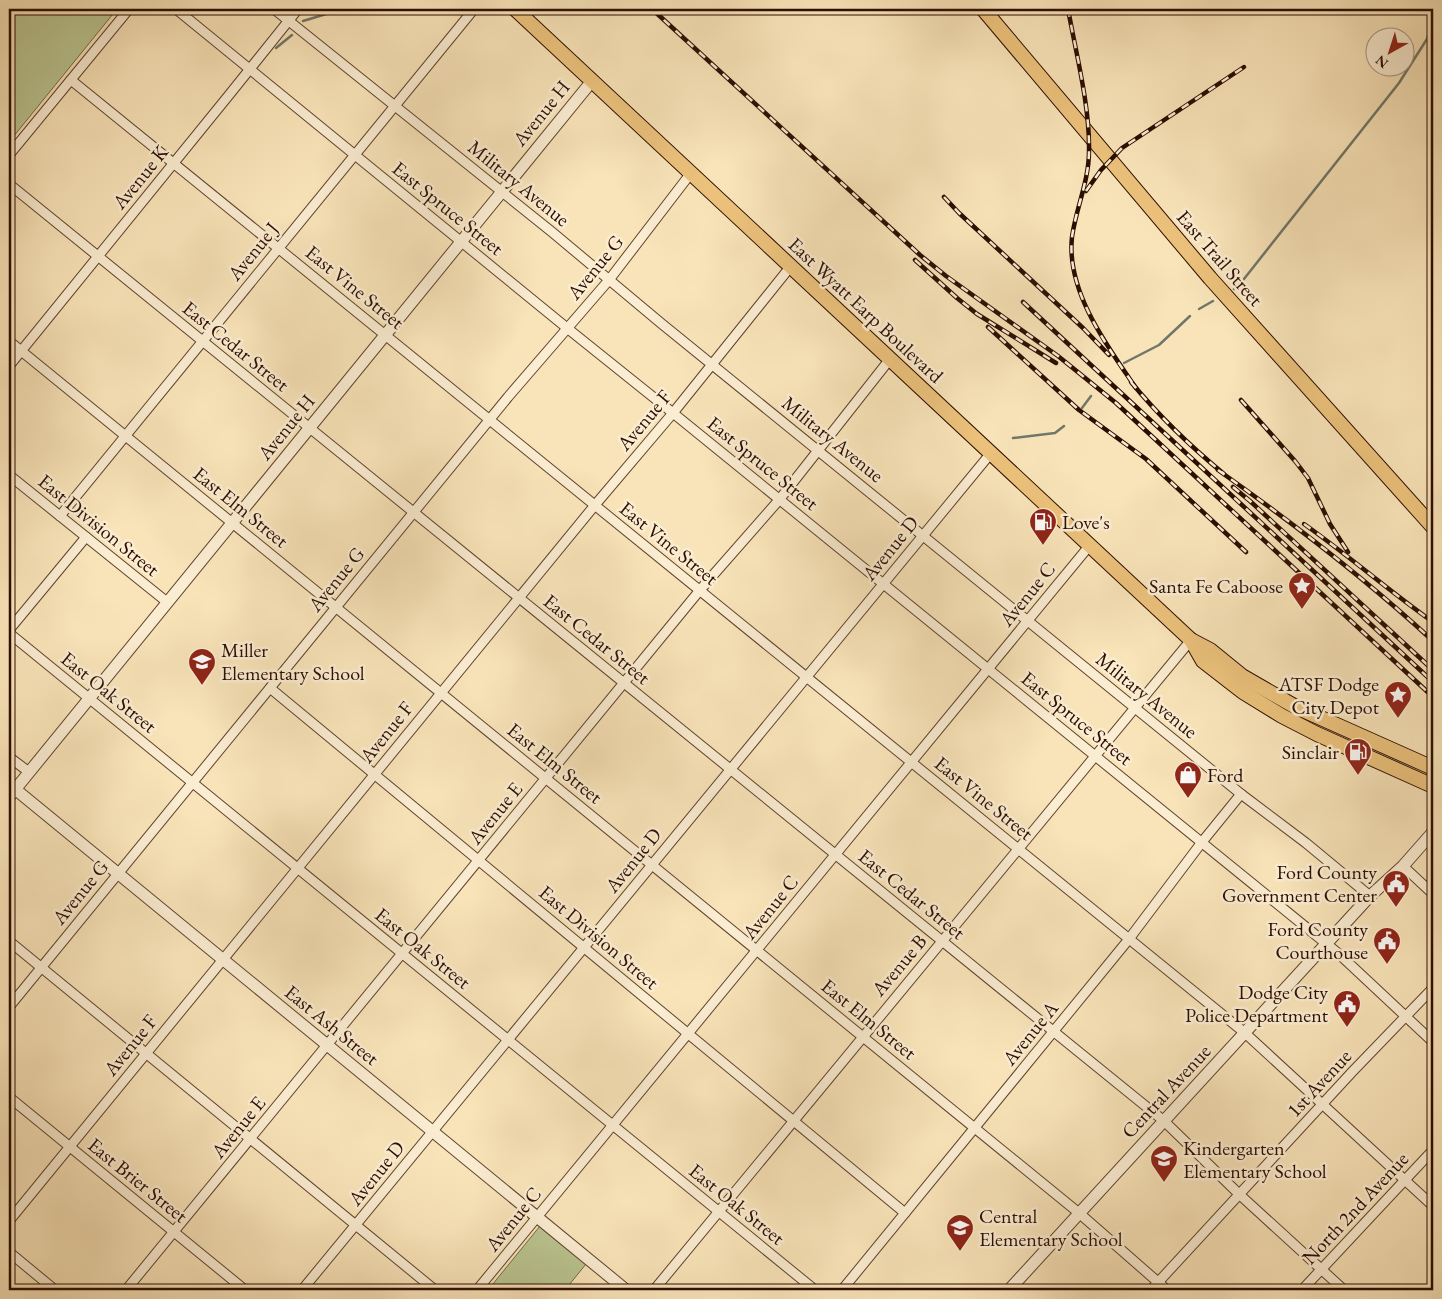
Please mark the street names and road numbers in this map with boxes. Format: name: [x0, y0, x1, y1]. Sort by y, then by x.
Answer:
street label: Avenue H: [506, 75, 576, 152]
street label: Military Avenue: [463, 134, 575, 232]
street label: Avenue K: [106, 139, 174, 215]
street label: East Spruce Street: [387, 155, 510, 261]
street label: East Trail Street: [1171, 204, 1269, 312]
street label: Avenue J: [221, 216, 285, 286]
street label: Avenue G: [560, 229, 629, 305]
street label: East Wyatt Earp Boulevard: [783, 231, 950, 389]
street label: East Vine Street: [300, 239, 410, 335]
street label: East Cedar Street: [177, 295, 295, 397]
street label: Avenue F: [610, 384, 677, 457]
street label: Avenue H: [251, 389, 321, 466]
street label: Military Avenue: [777, 390, 889, 488]
street label: East Spruce Street: [702, 410, 825, 516]
street label: East Elm Street: [188, 461, 294, 554]
street label: East Division Street: [33, 468, 166, 582]
street label: East Vine Street: [614, 495, 724, 591]
street label: Avenue D: [855, 510, 924, 587]
street label: Avenue G: [301, 541, 370, 617]
street label: Avenue C: [992, 556, 1061, 632]
street label: East Cedar Street: [538, 588, 656, 690]
street label: East Oak Street: [56, 645, 163, 739]
street label: Military Avenue: [1091, 646, 1203, 744]
street label: East Spruce Street: [1016, 665, 1139, 771]
street label: Avenue F: [353, 696, 419, 769]
street label: East Elm Street: [502, 717, 608, 810]
street label: East Vine Street: [929, 750, 1039, 846]
street label: Avenue E: [461, 777, 528, 850]
street label: Avenue D: [598, 822, 667, 899]
street label: East Cedar Street: [853, 843, 971, 945]
street label: Avenue G: [45, 854, 114, 930]
street label: Avenue C: [735, 869, 804, 945]
street label: East Division Street: [534, 879, 665, 995]
street label: East Oak Street: [370, 901, 477, 995]
street label: Avenue B: [865, 929, 932, 1002]
street label: East Elm Street: [816, 973, 922, 1066]
street label: East Ash Street: [280, 979, 385, 1071]
street label: Avenue A: [996, 995, 1064, 1071]
street label: Avenue F: [97, 1009, 163, 1082]
street label: Central Avenue: [1116, 1038, 1216, 1144]
street label: 1st Avenue: [1281, 1043, 1357, 1122]
street label: Avenue E: [204, 1091, 271, 1164]
street label: East Brier Street: [83, 1132, 194, 1229]
street label: Avenue D: [341, 1135, 410, 1212]
street label: North 2nd Avenue: [1296, 1146, 1414, 1270]
street label: East Oak Street: [684, 1157, 791, 1251]
street label: Avenue C: [478, 1181, 547, 1257]

